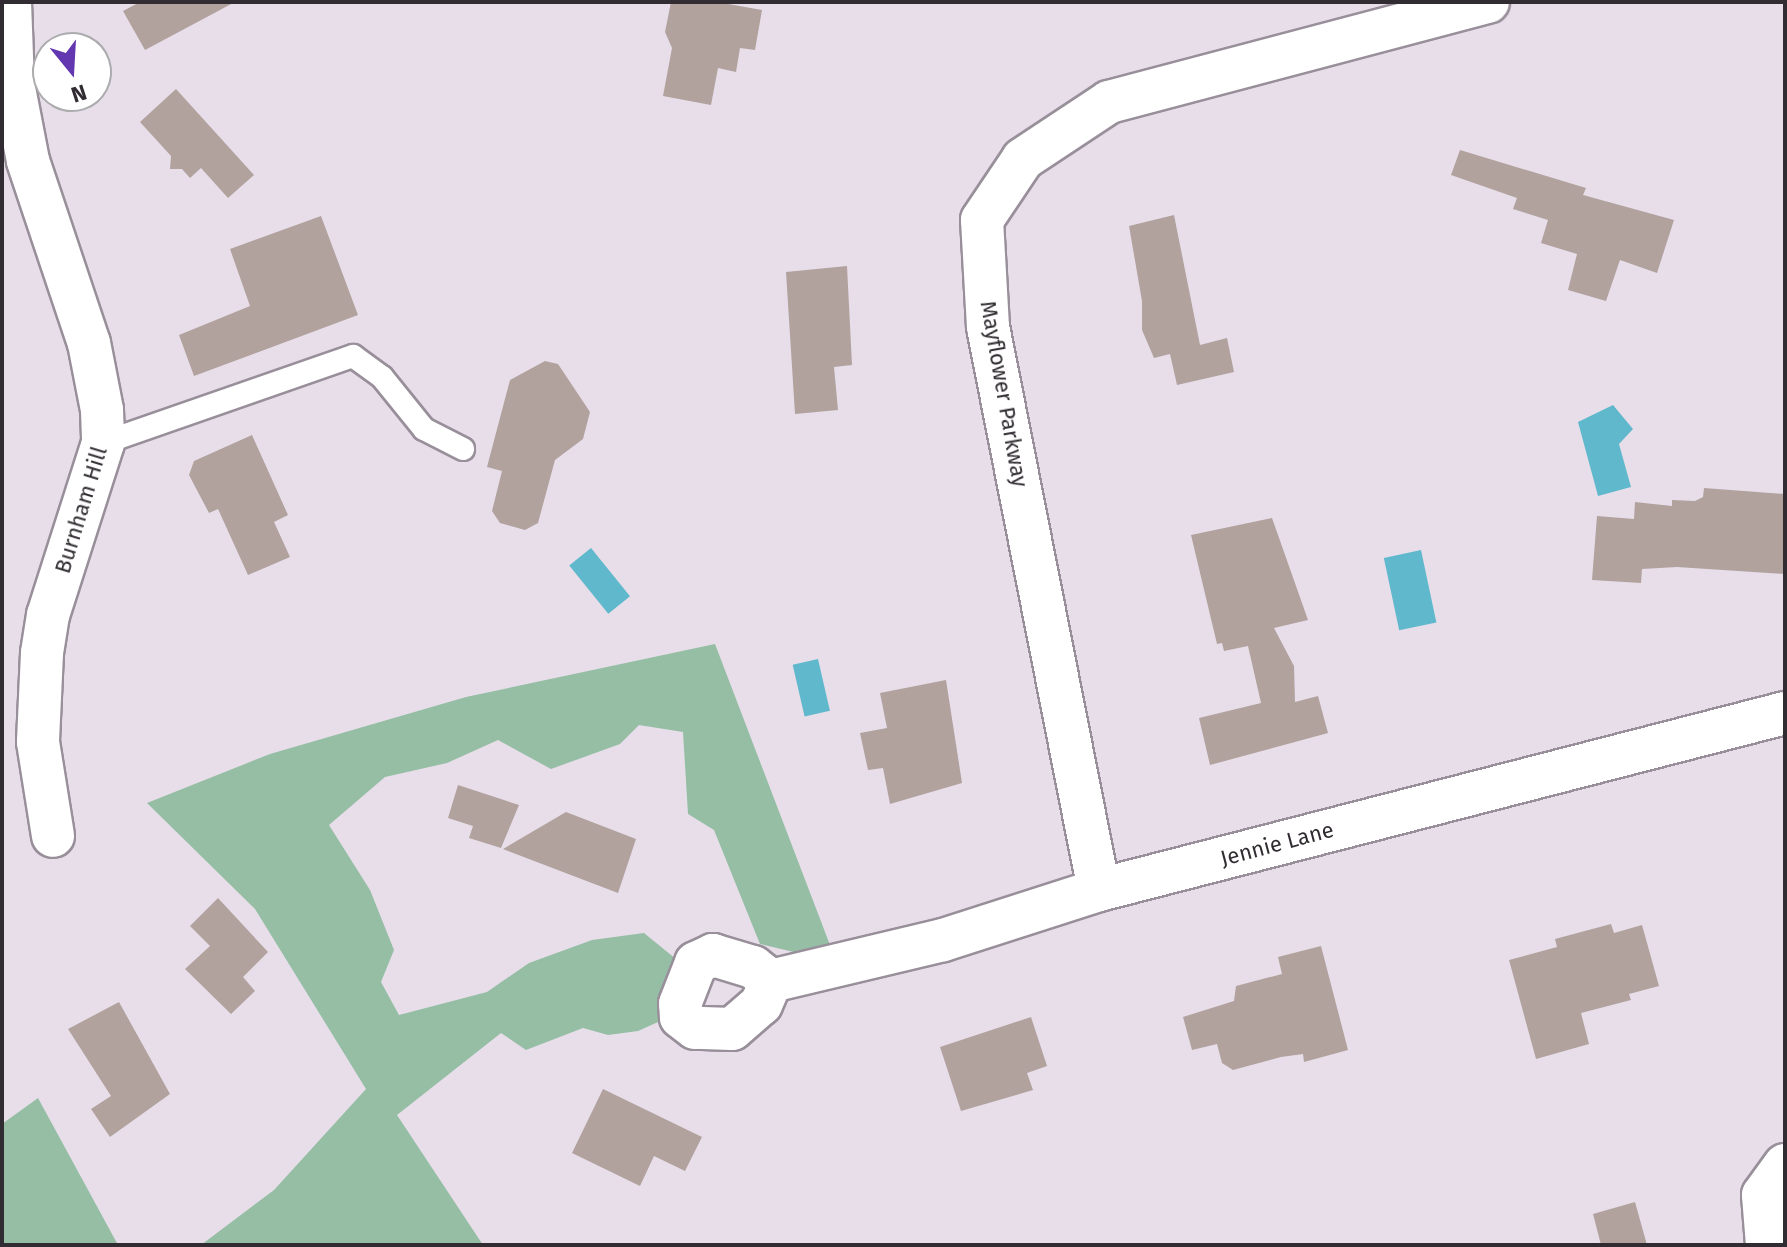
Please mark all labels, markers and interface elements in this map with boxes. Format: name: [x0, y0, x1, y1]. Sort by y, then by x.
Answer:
north arrow: [32, 32, 112, 112]
text: N: [68, 78, 90, 108]
street label: Mayflower Parkway: [975, 299, 1033, 489]
street label: Burnham Hill: [49, 443, 113, 577]
street label: Jennie Lane: [1218, 816, 1336, 872]

